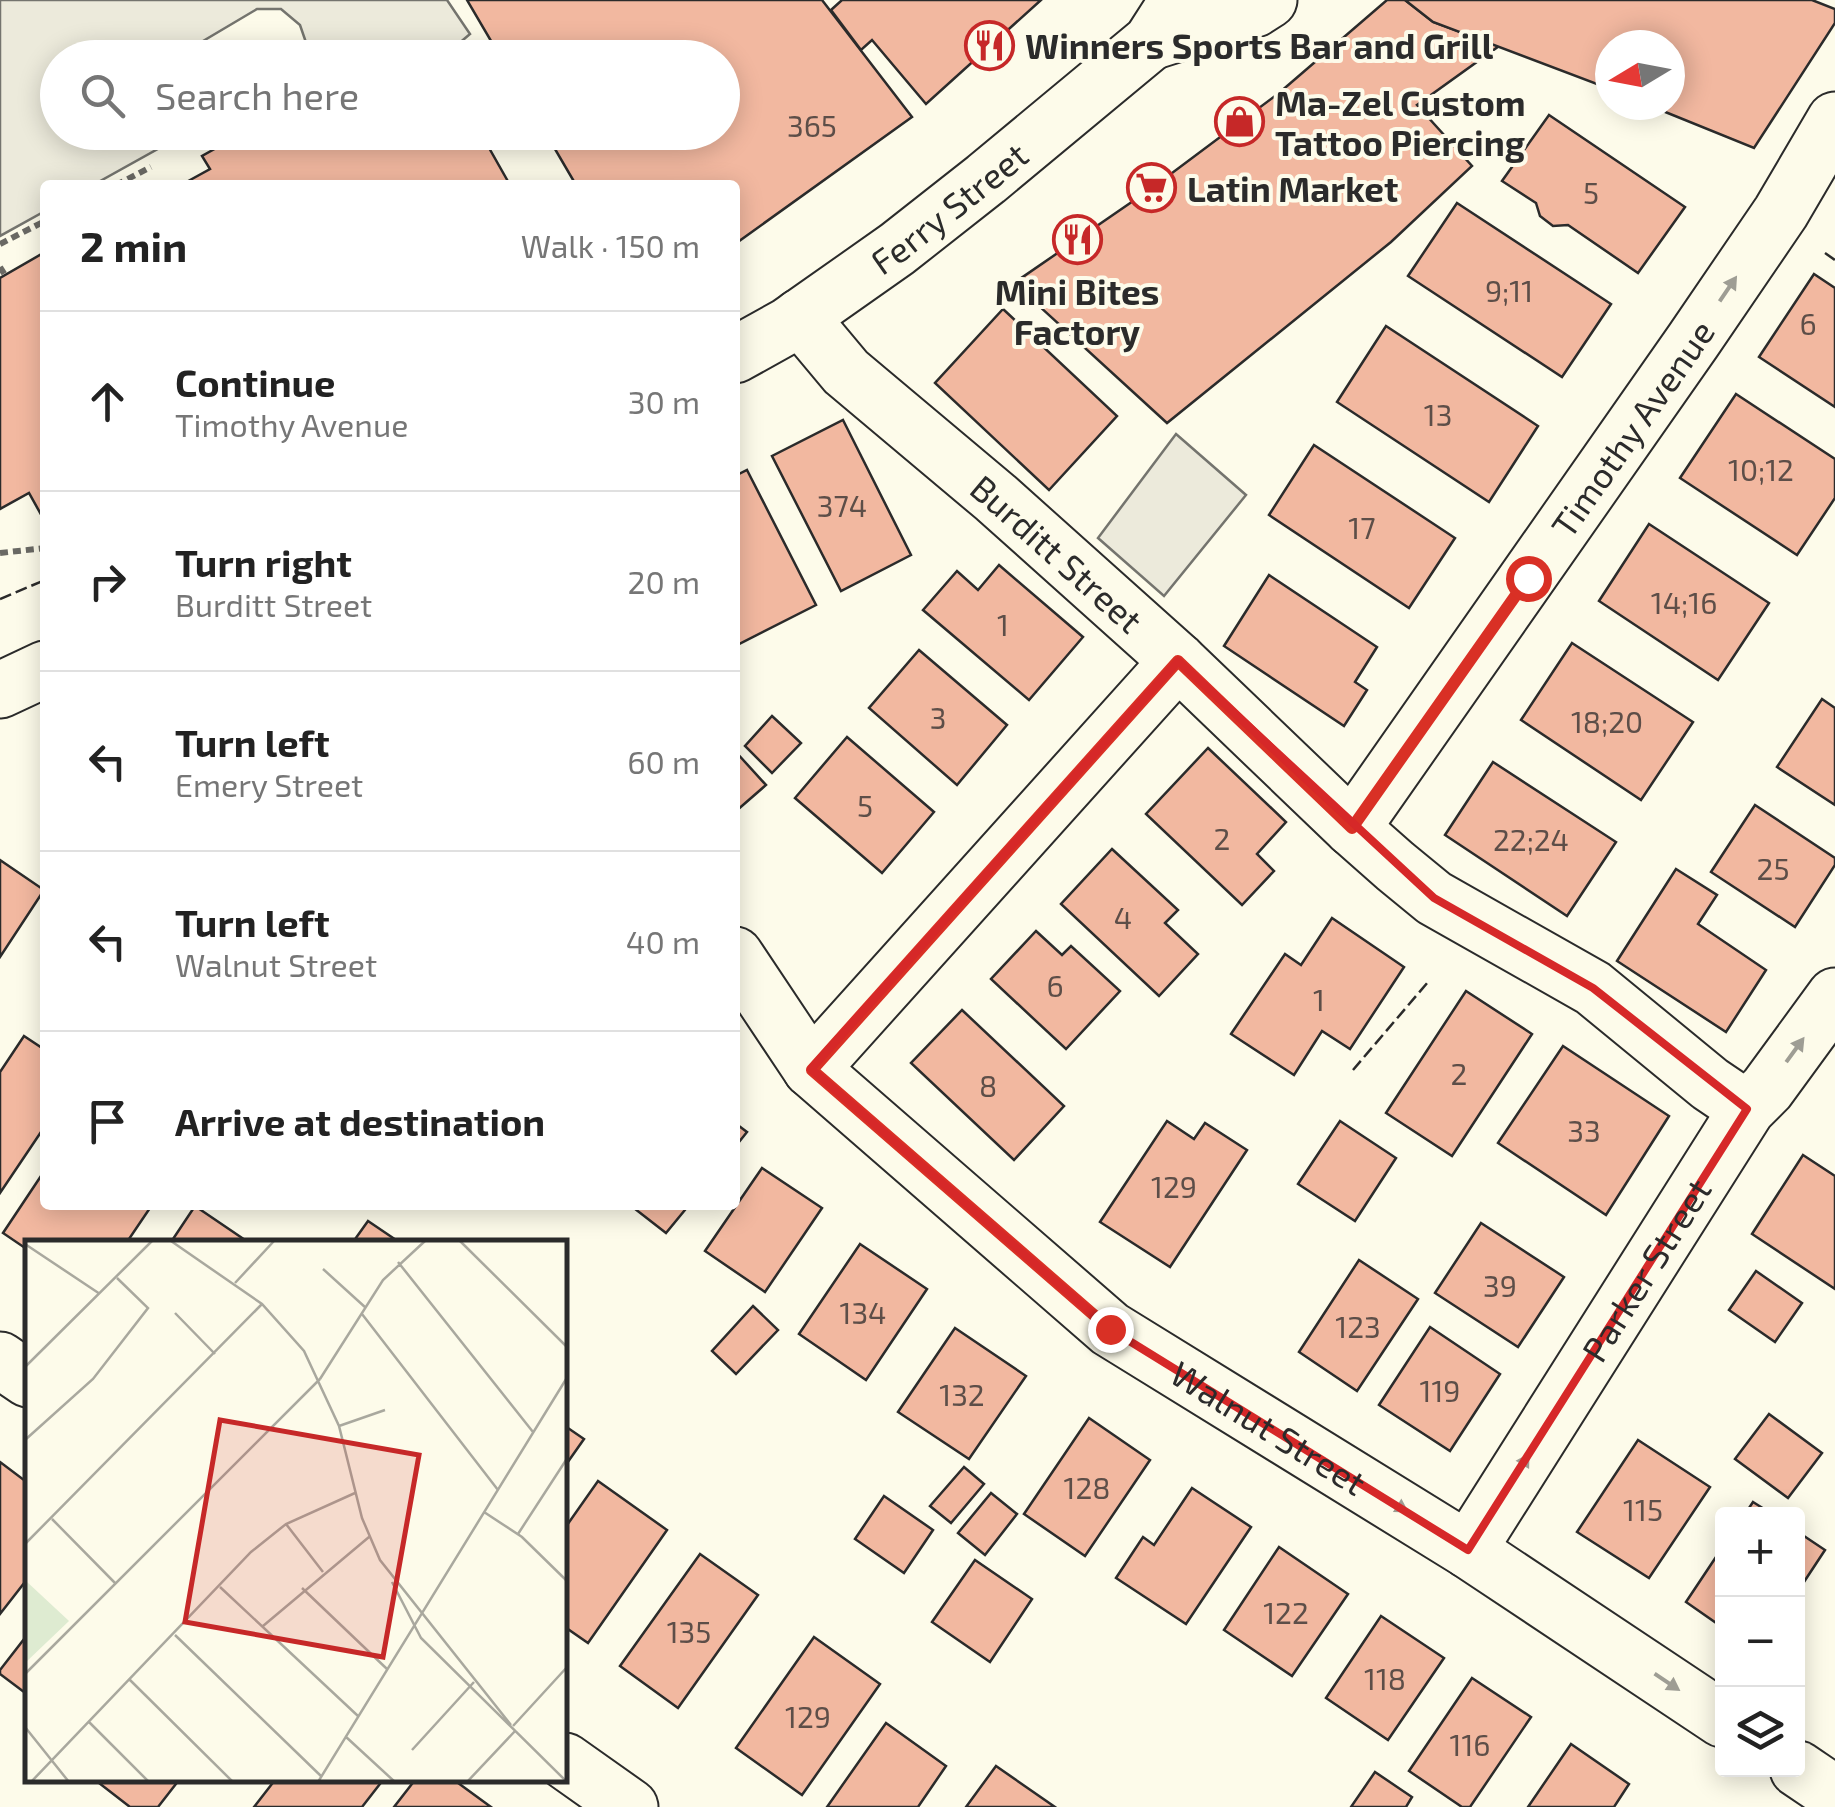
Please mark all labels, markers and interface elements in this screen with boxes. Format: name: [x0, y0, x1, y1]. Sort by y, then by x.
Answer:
restaurant icon: Winners Sports Bar and Grill: [964, 19, 1016, 71]
place label: Winners Sports Bar and Grill: [1025, 24, 1494, 66]
north arrow: [1595, 30, 1685, 120]
search box: [40, 40, 740, 150]
icon: search: [75, 68, 130, 123]
text: Search here: [155, 72, 359, 118]
place label: Ma-Zel Custom Tattoo Piercing: [1275, 81, 1526, 163]
shop icon: Ma-Zel Custom Tattoo Piercing: [1214, 96, 1266, 148]
house number: 365: [787, 107, 837, 143]
street label: Ferry Street: [862, 133, 1036, 282]
supermarket icon: Latin Market: [1126, 162, 1178, 214]
place label: Latin Market: [1187, 167, 1398, 209]
house number: 5: [1583, 174, 1599, 210]
restaurant icon: Mini Bites Factory: [1051, 213, 1103, 265]
text: 2 min: [80, 220, 187, 270]
text: Walk · 150 m: [521, 226, 700, 264]
place label: Mini Bites Factory: [995, 270, 1159, 353]
house number: 9;11: [1485, 272, 1533, 308]
one-way arrow: [1719, 275, 1737, 302]
house number: 6: [1799, 305, 1817, 341]
street label: Timothy Avenue: [1541, 312, 1722, 545]
text: Continue: [175, 359, 335, 405]
icon: ahead: [80, 374, 135, 429]
text: 30 m: [628, 382, 700, 420]
house number: 13: [1424, 396, 1452, 432]
text: Timothy Avenue: [175, 405, 408, 443]
house number: 10;12: [1728, 451, 1794, 487]
street label: Burditt Street: [963, 465, 1152, 641]
house number: 374: [817, 487, 867, 523]
house number: 17: [1348, 509, 1376, 545]
text: Turn right: [175, 539, 352, 585]
icon: right: [80, 554, 135, 609]
route start: [1506, 556, 1552, 602]
text: 20 m: [628, 562, 700, 600]
house number: 14;16: [1651, 584, 1717, 620]
text: Burditt Street: [175, 585, 372, 623]
house number: 1: [997, 606, 1009, 642]
house number: 3: [930, 699, 946, 735]
house number: 18;20: [1571, 703, 1643, 739]
text: Turn left: [175, 719, 330, 765]
icon: left: [80, 734, 135, 789]
text: 60 m: [627, 742, 700, 780]
text: Emery Street: [175, 765, 363, 803]
house number: 5: [857, 787, 873, 823]
house number: 2: [1214, 820, 1230, 856]
house number: 22;24: [1493, 821, 1569, 857]
house number: 25: [1757, 850, 1789, 886]
text: Turn left: [175, 899, 330, 945]
house number: 4: [1114, 899, 1132, 935]
icon: left: [80, 914, 135, 969]
text: 40 m: [626, 922, 700, 960]
text: Walnut Street: [175, 945, 377, 983]
house number: 6: [1046, 967, 1064, 1003]
house number: 1: [1313, 981, 1325, 1017]
one-way arrow: [1785, 1037, 1804, 1063]
house number: 2: [1451, 1055, 1467, 1091]
house number: 8: [979, 1067, 997, 1103]
icon: arrive: [80, 1094, 135, 1149]
text: Arrive at destination: [175, 1098, 545, 1144]
house number: 33: [1567, 1112, 1601, 1148]
house number: 129: [1151, 1168, 1197, 1204]
street label: Parker Street: [1572, 1170, 1719, 1369]
inset map: [25, 1240, 568, 1782]
house number: 39: [1483, 1267, 1517, 1303]
house number: 134: [839, 1294, 887, 1330]
route end: [1088, 1307, 1134, 1353]
house number: 123: [1335, 1308, 1381, 1344]
street label: Walnut Street: [1164, 1351, 1374, 1503]
house number: 119: [1419, 1372, 1461, 1408]
house number: 132: [939, 1376, 985, 1412]
one-way arrow: [1511, 1454, 1529, 1481]
house number: 128: [1063, 1469, 1111, 1505]
house number: 115: [1623, 1491, 1663, 1527]
one-way arrow: [1381, 1495, 1409, 1512]
map controls: [1715, 1507, 1805, 1777]
button: +: [1715, 1507, 1805, 1597]
house number: 122: [1263, 1594, 1309, 1630]
button: −: [1715, 1597, 1805, 1687]
house number: 135: [667, 1613, 711, 1649]
house number: 118: [1364, 1660, 1406, 1696]
one-way arrow: [1653, 1672, 1680, 1691]
button: layers: [1715, 1687, 1805, 1777]
house number: 129: [785, 1698, 831, 1734]
house number: 116: [1449, 1726, 1491, 1762]

